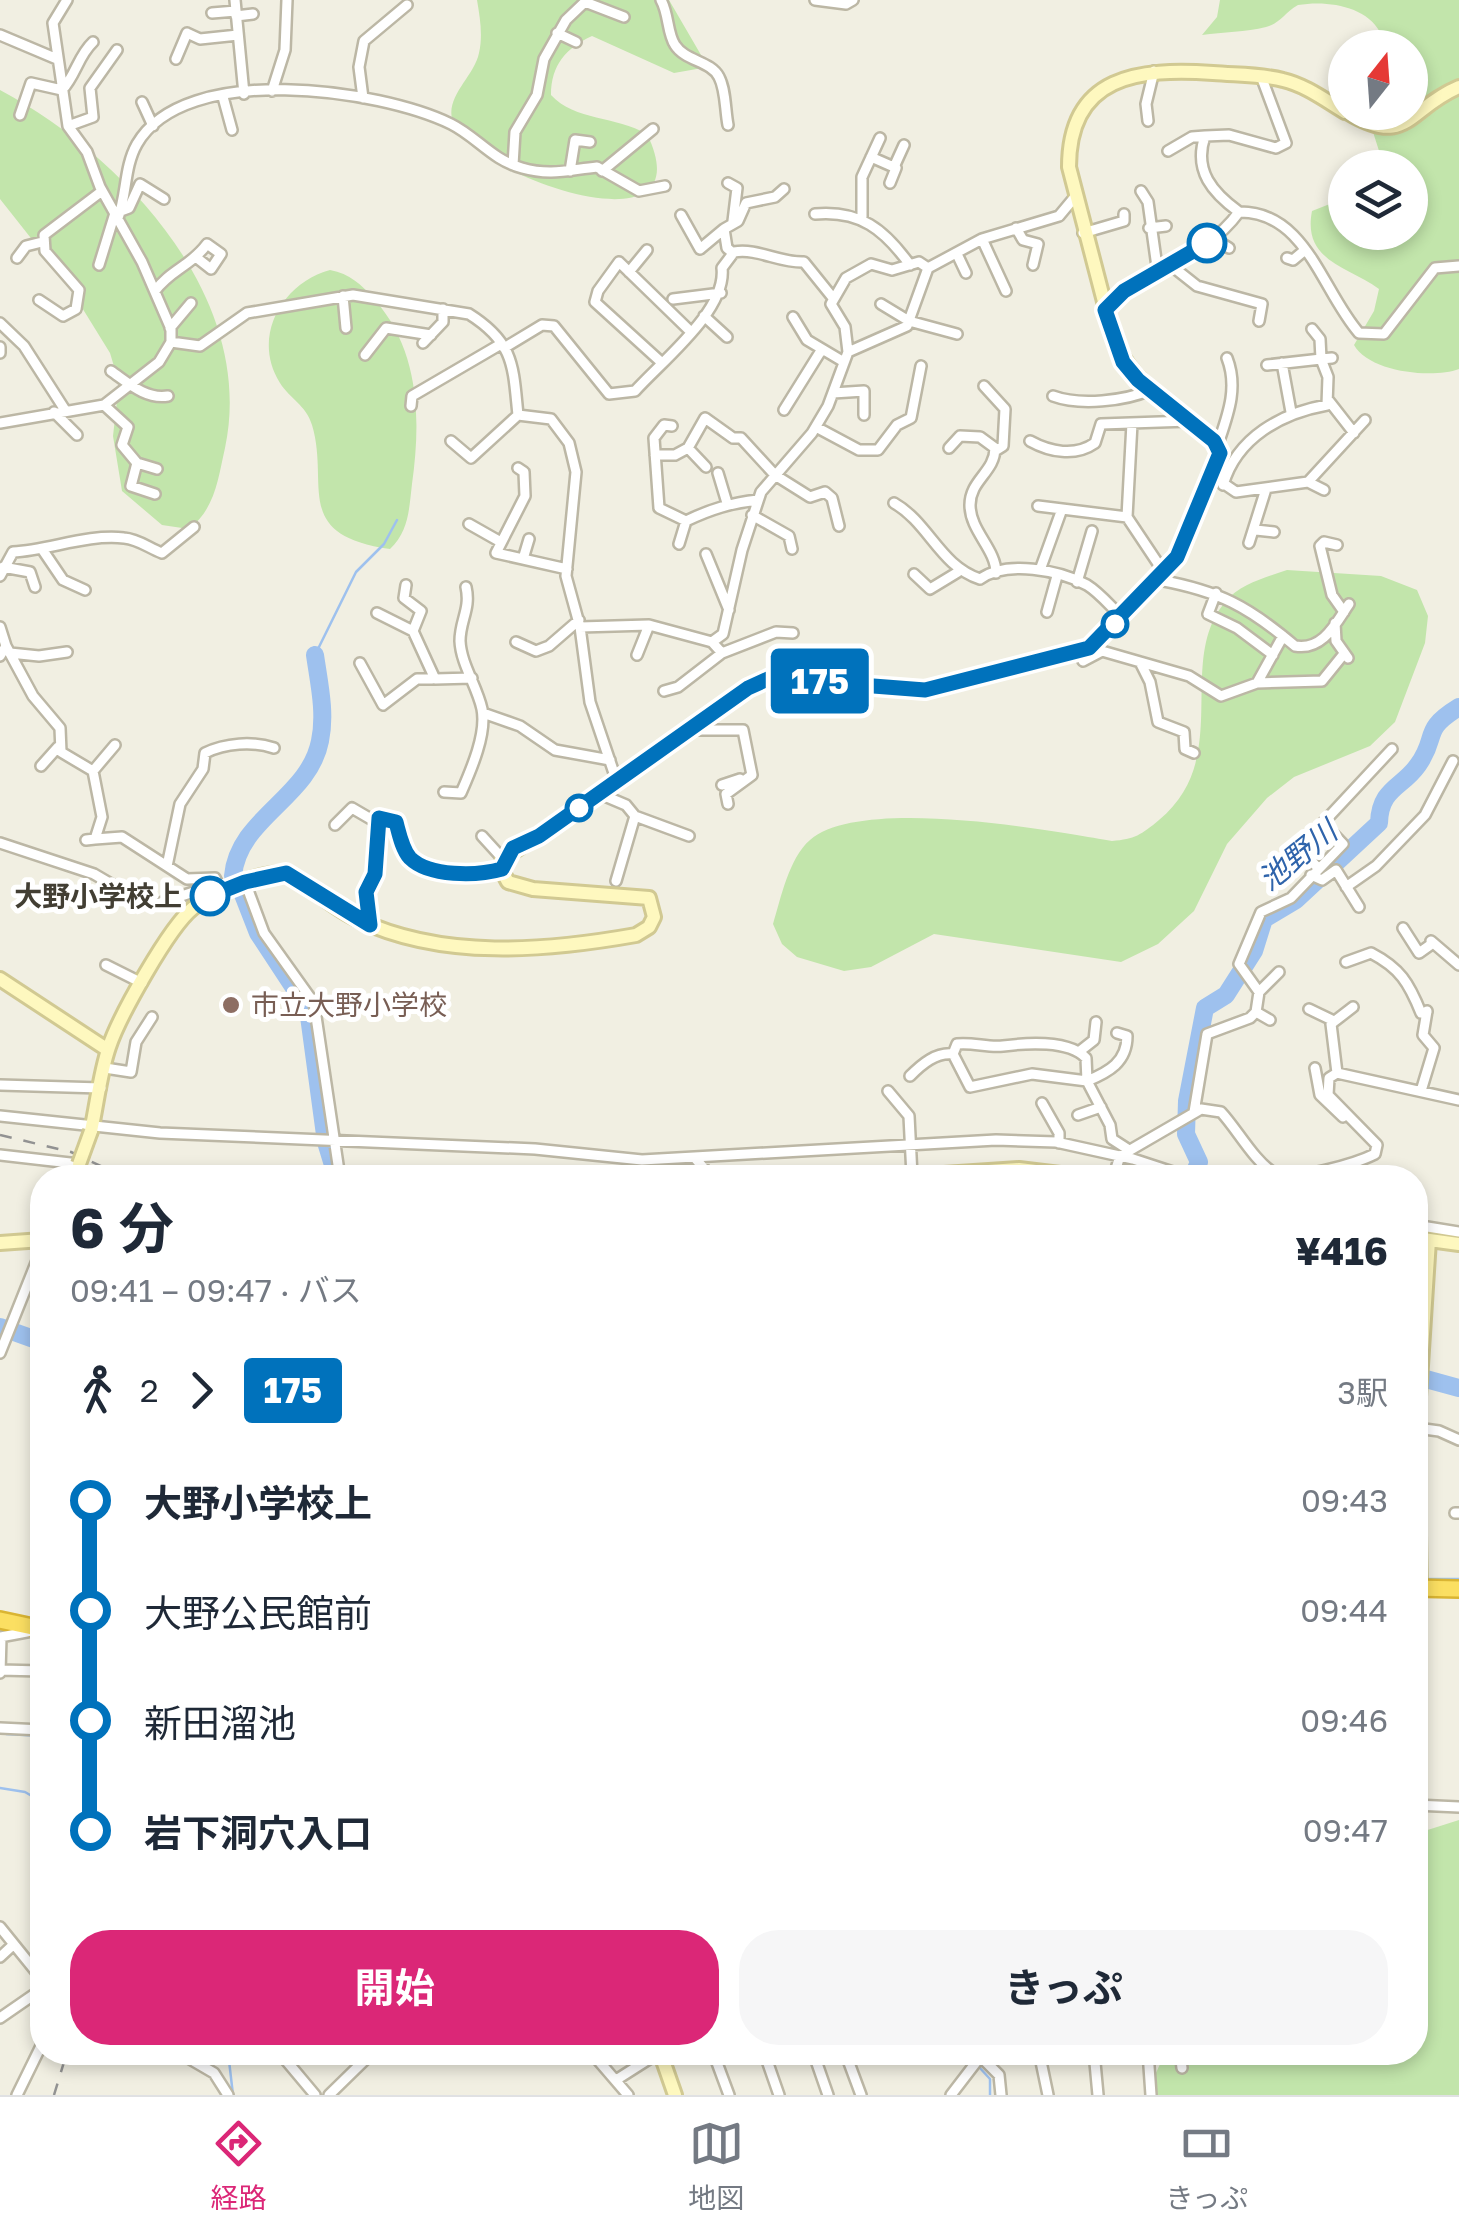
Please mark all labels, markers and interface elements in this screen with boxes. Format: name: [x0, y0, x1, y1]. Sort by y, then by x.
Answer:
north arrow: [1328, 30, 1428, 130]
map controls: [1328, 30, 1428, 250]
button: layers: [1328, 150, 1428, 250]
unlabelled marker: [1188, 224, 1226, 262]
unlabelled marker: [1102, 611, 1128, 637]
line badge: 175: [762, 648, 878, 714]
text: 175: [791, 660, 849, 702]
unlabelled marker: [566, 795, 592, 821]
water label: 池野川: [1251, 811, 1346, 898]
marker: 大野小学校上: [191, 877, 229, 915]
place label: 大野小学校上: [14, 879, 182, 912]
place label: 市立大野小学校: [251, 988, 447, 1021]
marker: 市立大野小学校: [220, 994, 242, 1016]
text: 6 分: [70, 1194, 174, 1260]
text: ¥416: [1295, 1228, 1388, 1273]
text: 09:41 – 09:47 · バス: [70, 1271, 362, 1309]
icon: walk: [70, 1363, 125, 1418]
icon: forward: [174, 1363, 229, 1418]
text: 175: [264, 1369, 322, 1411]
text: 2: [140, 1371, 159, 1409]
text: 3駅: [1337, 1373, 1388, 1411]
text: 大野小学校上: [144, 1480, 372, 1525]
text: 09:43: [1301, 1481, 1388, 1519]
text: 大野公民館前: [144, 1590, 372, 1635]
text: 09:44: [1300, 1591, 1388, 1629]
text: 新田溜池: [144, 1700, 296, 1745]
text: 09:46: [1300, 1701, 1388, 1739]
text: 岩下洞穴入口: [144, 1810, 372, 1855]
text: 09:47: [1303, 1811, 1388, 1849]
button: 開始: [70, 1930, 719, 2045]
button: きっぷ: [739, 1930, 1388, 2045]
tab: 経路: [211, 2116, 267, 2216]
tab: 地図: [688, 2116, 744, 2216]
tab: きっぷ: [1165, 2116, 1248, 2216]

